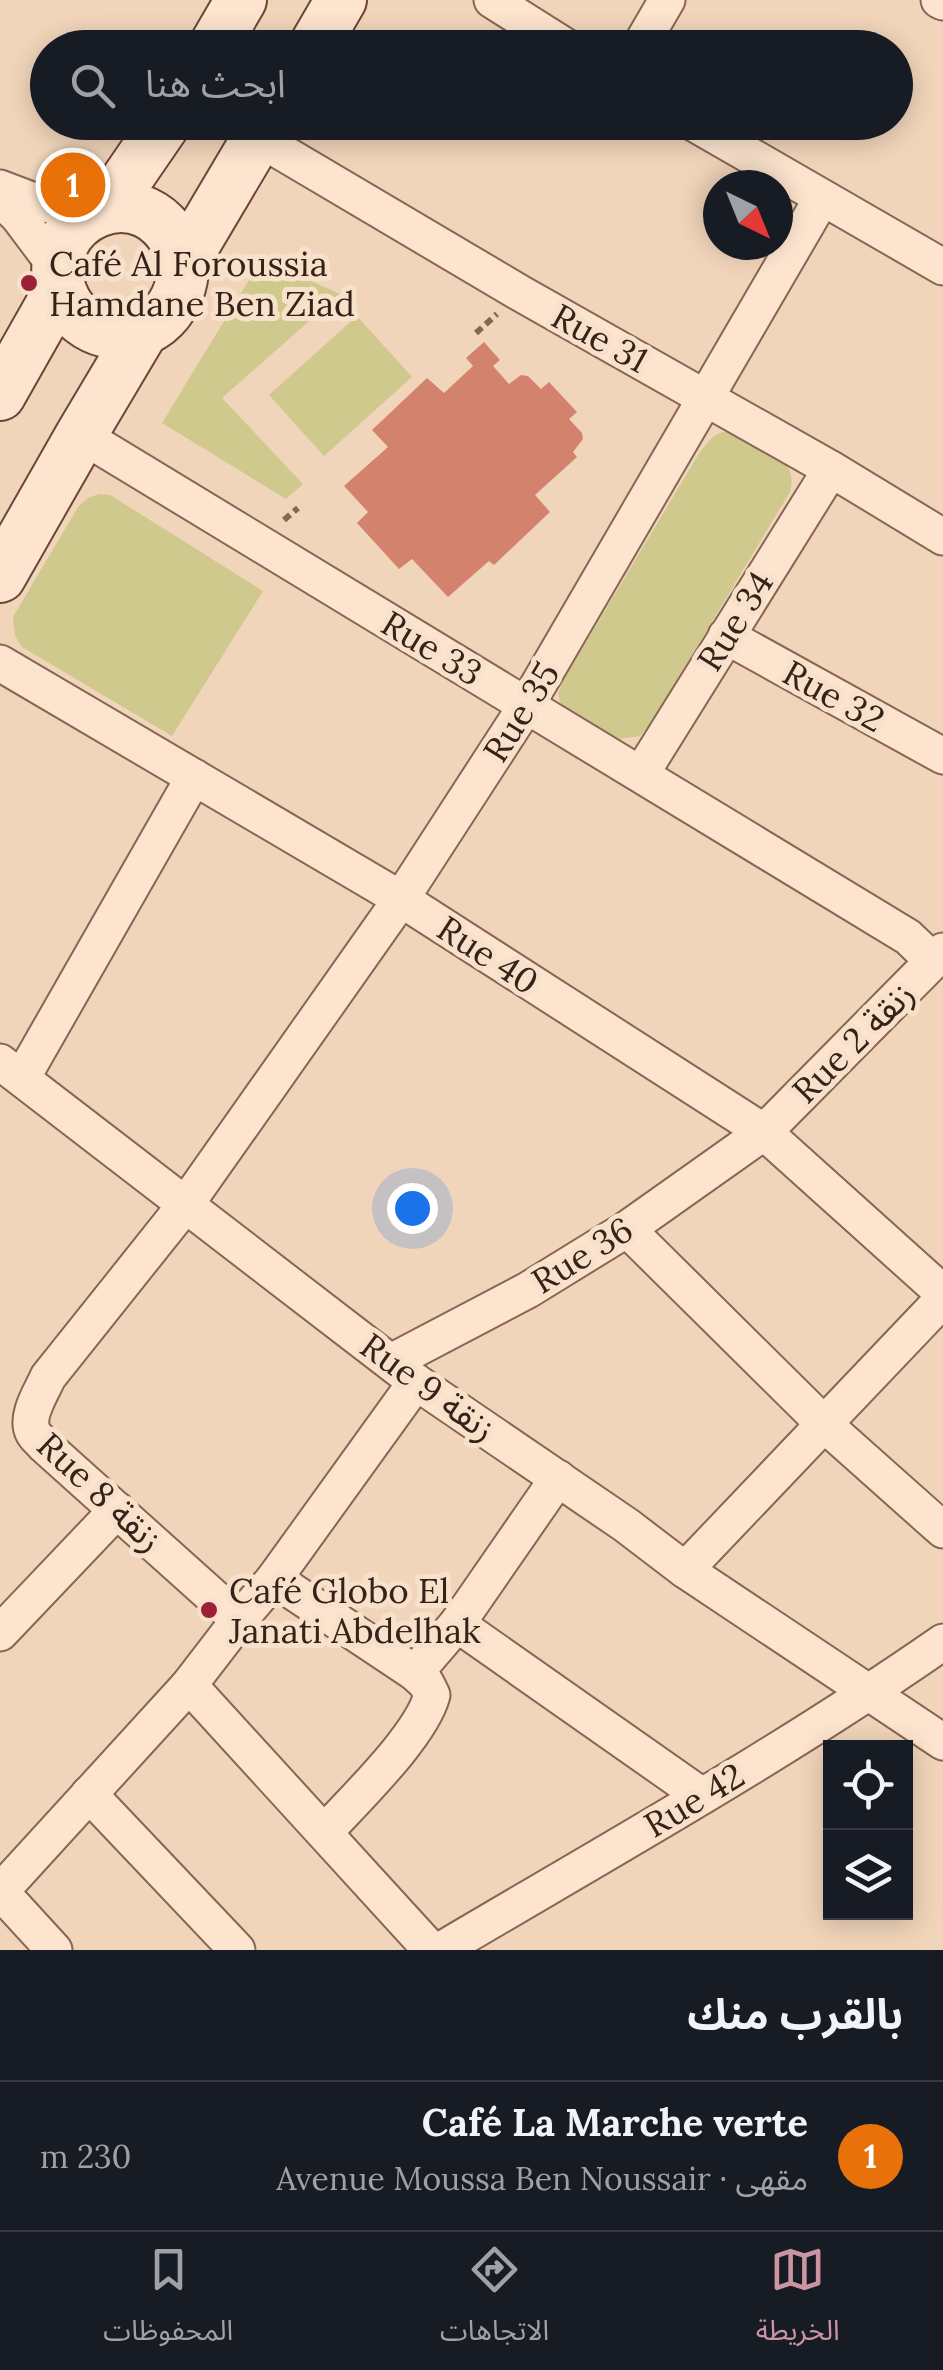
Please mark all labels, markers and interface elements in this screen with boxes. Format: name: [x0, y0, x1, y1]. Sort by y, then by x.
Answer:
search box: [30, 30, 913, 140]
icon: search: [65, 58, 120, 113]
text: ابحث هنا: [145, 59, 286, 107]
pin: 1: [40, 148, 106, 222]
north arrow: [703, 170, 793, 260]
place label: Café Al Foroussia Hamdane Ben Ziad: [49, 241, 355, 326]
marker: Café Al Foroussia Hamdane Ben Ziad: [18, 272, 40, 294]
street label: Rue 31: [544, 293, 656, 383]
street label: Rue 34: [687, 563, 783, 679]
street label: Rue 33: [373, 600, 491, 696]
street label: Rue 32: [775, 650, 893, 742]
street label: Rue 35: [473, 654, 569, 770]
street label: Rue 40: [429, 906, 547, 1004]
street label: Rue 2 زنقة: [782, 971, 924, 1113]
your location: [387, 1183, 438, 1234]
street label: Rue 36: [523, 1207, 641, 1303]
street label: Rue 9 زنقة: [352, 1323, 504, 1451]
street label: Rue 8 زنقة: [28, 1423, 172, 1561]
place label: Café Globo El Janati Abdelhak: [228, 1568, 481, 1653]
marker: Café Globo El Janati Abdelhak: [198, 1599, 220, 1621]
map controls: [823, 1740, 913, 1920]
button: locate: [823, 1740, 913, 1830]
street label: Rue 42: [636, 1753, 752, 1847]
button: layers: [823, 1830, 913, 1920]
text: بالقرب منك: [687, 1987, 903, 2041]
text: Café La Marche verte: [422, 2098, 808, 2146]
text: 230 m: [40, 2136, 131, 2177]
text: 1: [864, 2136, 877, 2177]
text: مقهى · Avenue Moussa Ben Noussair: [276, 2158, 808, 2199]
tab: المحفوظات: [103, 2242, 233, 2361]
tab: الاتجاهات: [440, 2242, 549, 2361]
tab: الخريطة: [756, 2242, 840, 2361]

